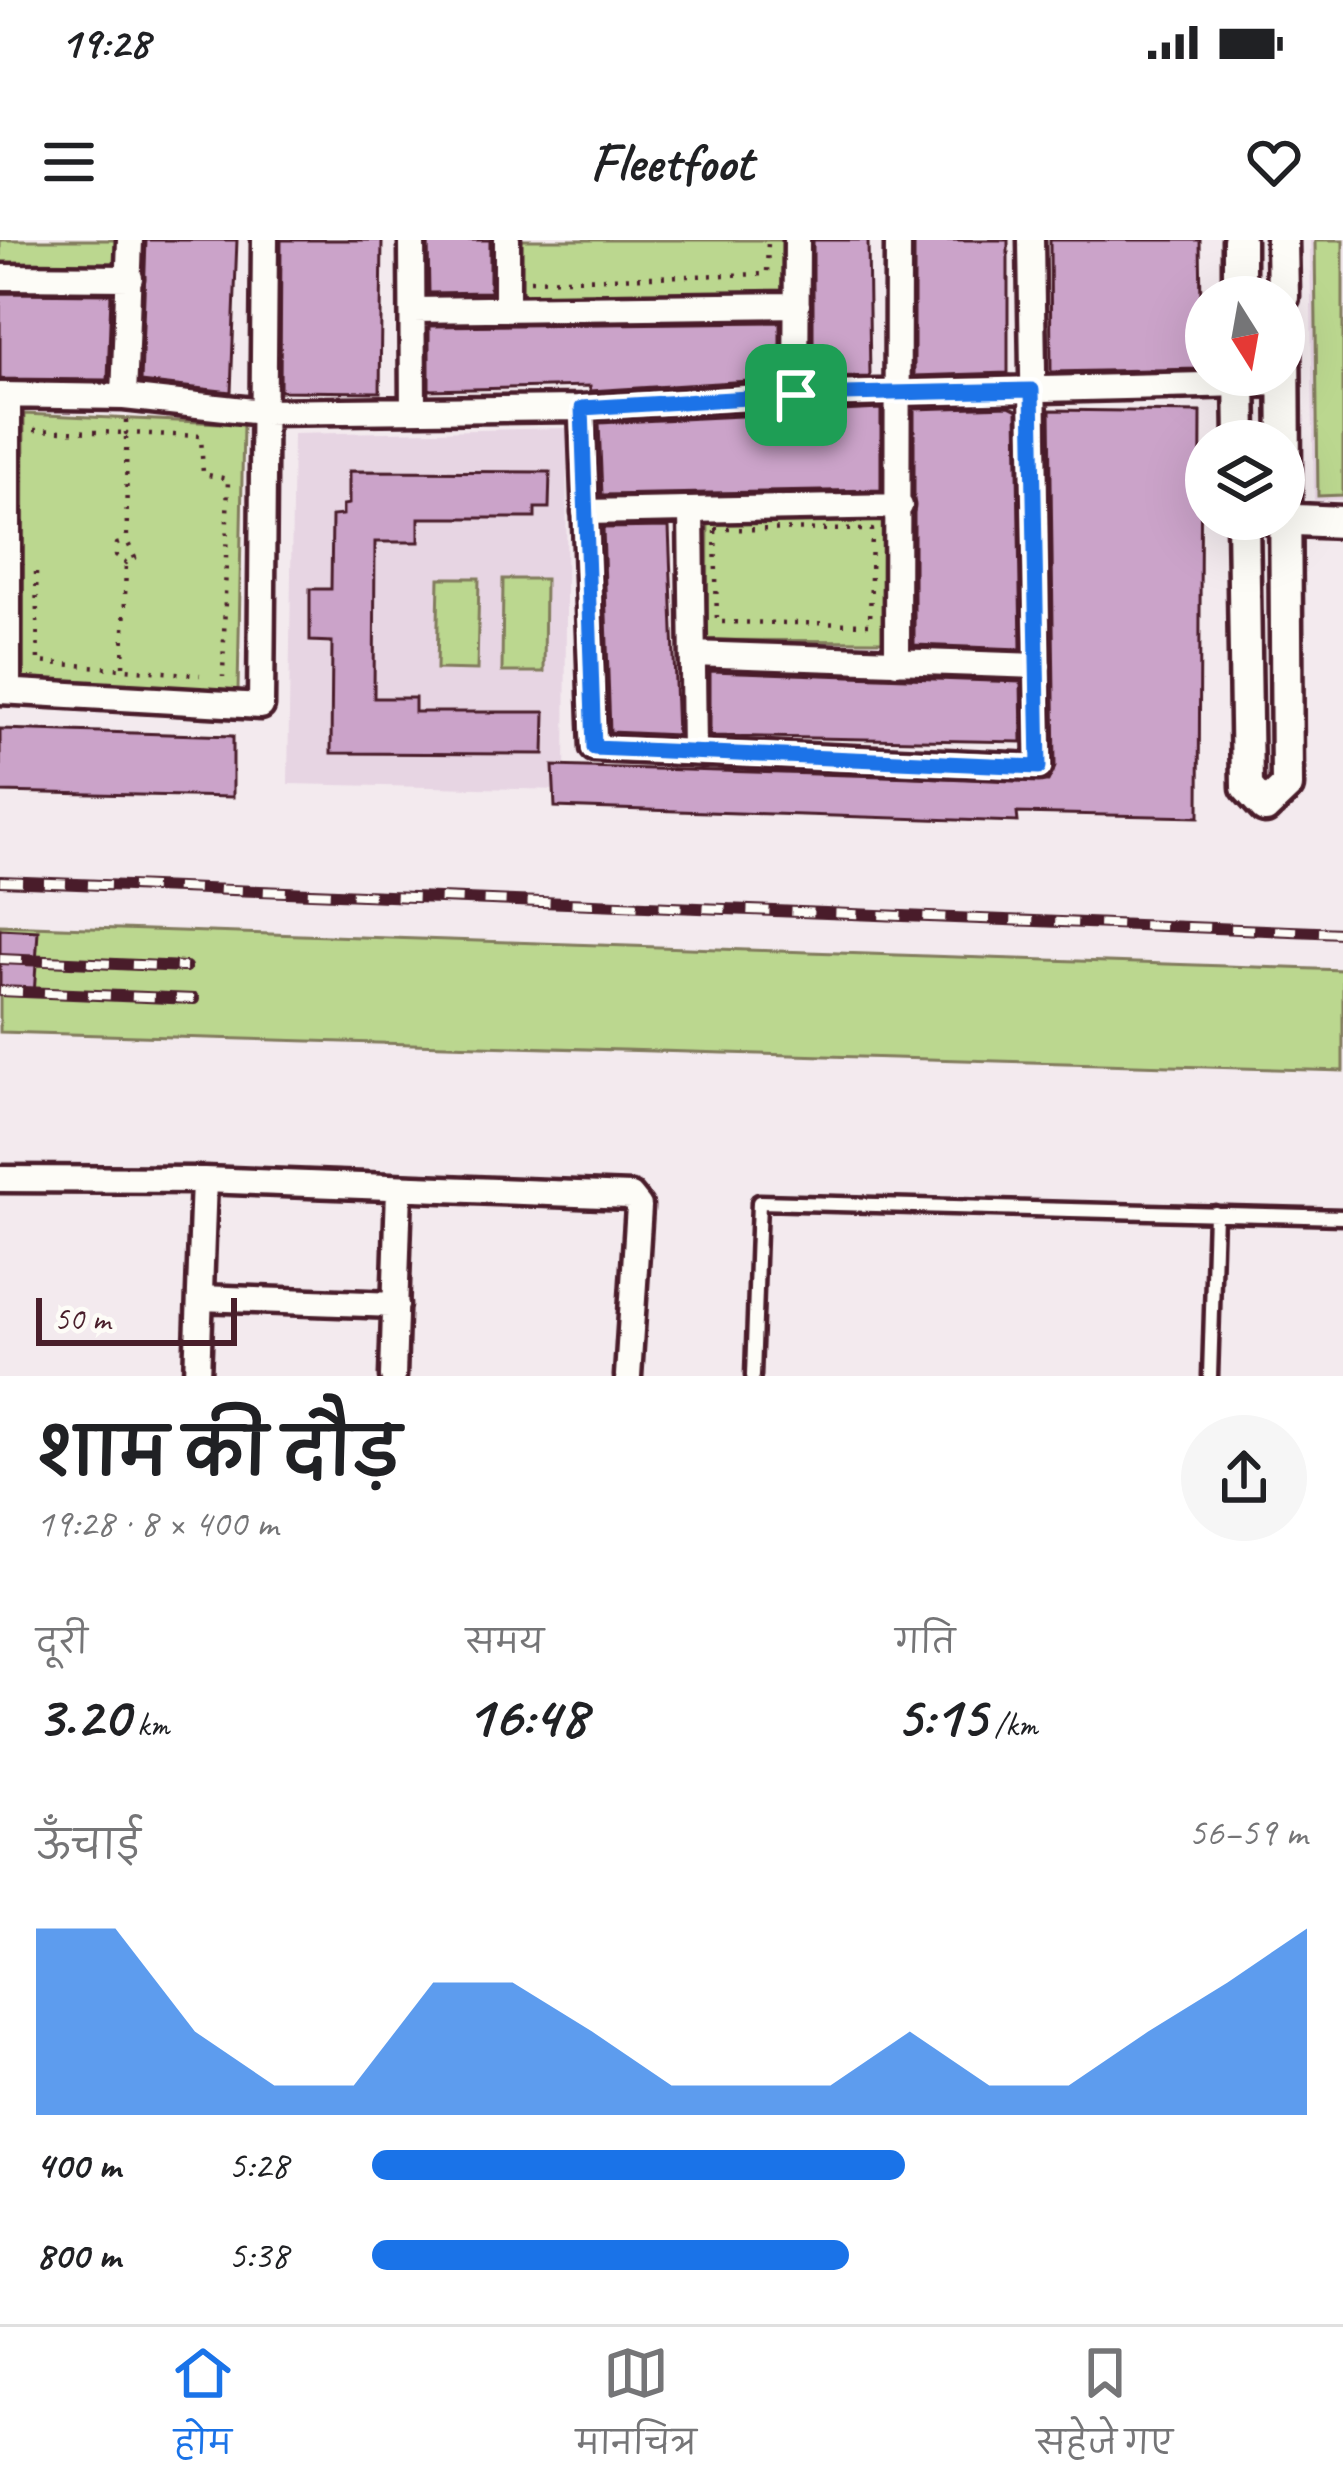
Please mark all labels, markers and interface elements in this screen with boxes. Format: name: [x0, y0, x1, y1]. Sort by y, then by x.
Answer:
text: 19:28: [60, 14, 149, 71]
text: Fleetfoot: [590, 128, 753, 196]
icon: menu: [36, 129, 102, 195]
icon: heart: [1241, 129, 1307, 195]
north arrow: [1185, 276, 1305, 396]
map controls: [1185, 276, 1305, 540]
pin: [745, 344, 847, 446]
icon: arrive: [763, 362, 829, 428]
button: layers: [1185, 420, 1305, 540]
scale bar: [36, 1292, 237, 1345]
text: 50 m: [54, 1298, 110, 1340]
text: शाम की दौड़: [36, 1412, 401, 1495]
button: share: [1181, 1415, 1307, 1541]
text: 19:28 · 8 × 400 m: [36, 1499, 278, 1548]
text: दूरी: [36, 1621, 88, 1663]
text: समय: [466, 1621, 544, 1663]
text: गति: [895, 1621, 955, 1663]
text: 3.20: [36, 1678, 129, 1754]
text: 16:48: [466, 1678, 587, 1754]
text: 5:15: [895, 1678, 986, 1754]
text: km: [129, 1704, 169, 1746]
text: /km: [986, 1704, 1037, 1746]
text: 56–59 m: [1188, 1808, 1307, 1857]
text: ऊँचाई: [36, 1821, 141, 1870]
text: 400 m: [36, 2141, 120, 2190]
text: 5:28: [228, 2141, 288, 2190]
text: 800 m: [36, 2231, 120, 2280]
text: 5:38: [228, 2231, 288, 2280]
tab: होम: [170, 2340, 236, 2479]
tab: मानचित्र: [576, 2340, 697, 2479]
tab: सहेजे गए: [1037, 2340, 1173, 2479]

